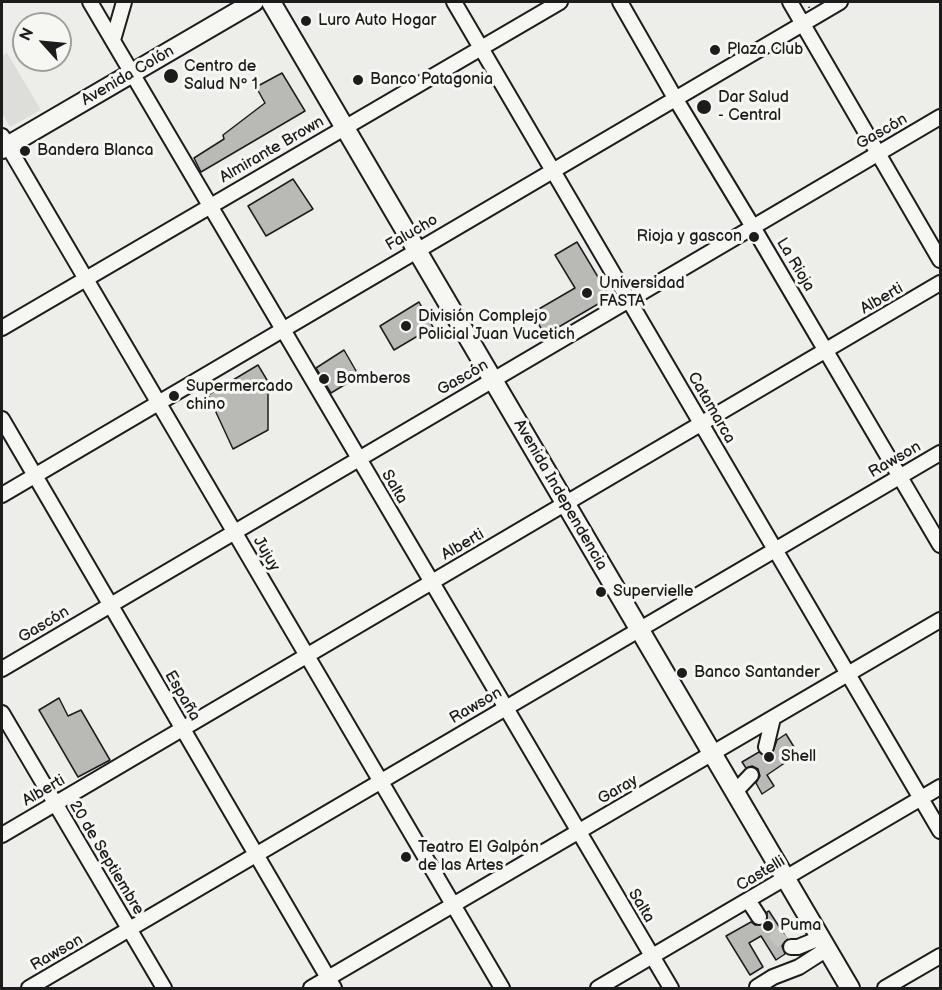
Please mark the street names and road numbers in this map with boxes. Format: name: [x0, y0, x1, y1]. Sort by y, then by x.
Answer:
street label: Avenida Colón: [78, 42, 178, 110]
street label: Gascón: [853, 110, 911, 154]
street label: Almirante Brown: [216, 112, 328, 188]
street label: Falucho: [383, 210, 441, 256]
street label: La Rioja: [772, 235, 818, 295]
street label: Alberti: [857, 279, 907, 319]
street label: Gascón: [434, 356, 492, 400]
street label: Catamarca: [683, 369, 739, 447]
street label: Avenida Independencia: [509, 416, 611, 574]
street label: Rawson: [865, 437, 925, 483]
street label: Salta: [377, 467, 411, 507]
street label: Alberti: [438, 525, 488, 565]
street label: Jujuy: [248, 533, 284, 575]
street label: Gascón: [15, 602, 73, 648]
street label: España: [160, 667, 204, 725]
street label: Rawson: [446, 683, 506, 729]
street label: Alberti: [19, 771, 69, 811]
street label: Garay: [595, 771, 641, 809]
street label: 20 de Septiembre: [64, 797, 148, 919]
street label: Castelli: [733, 852, 789, 896]
street label: Salta: [624, 886, 658, 926]
street label: Rawson: [27, 930, 87, 976]

